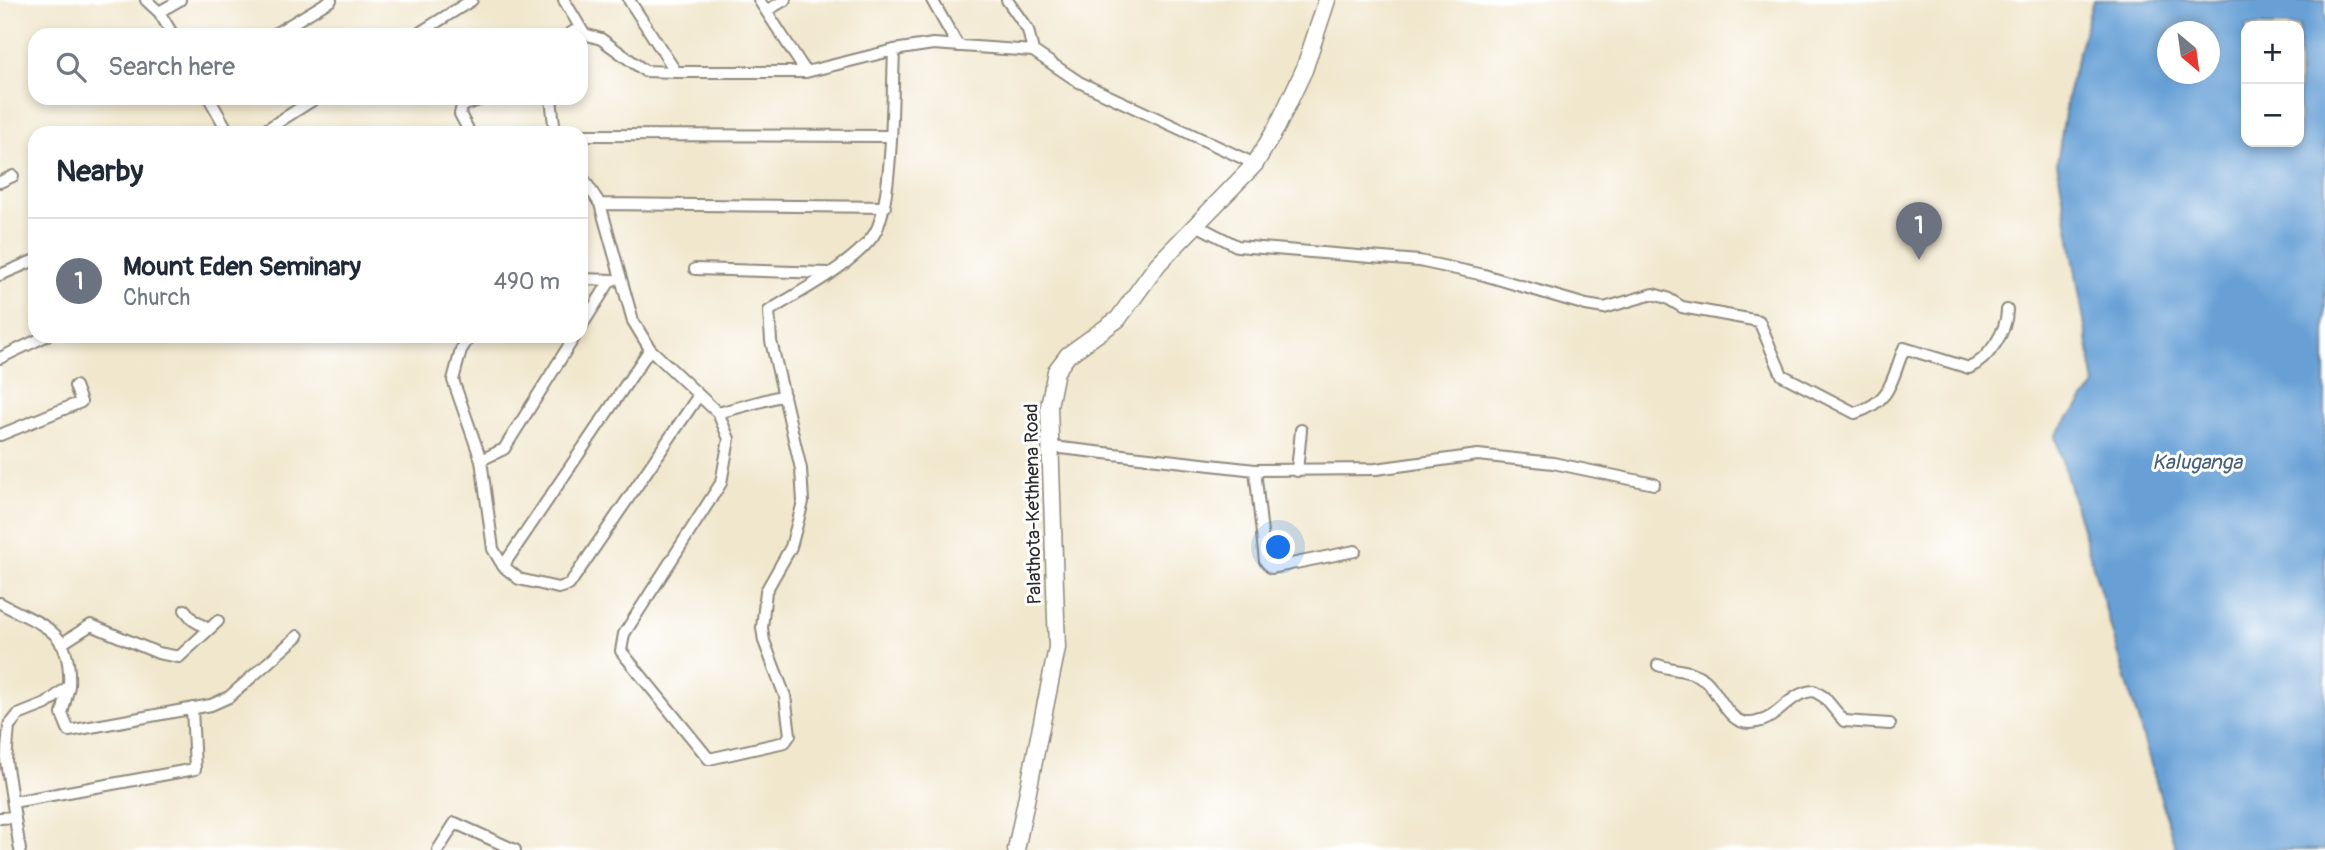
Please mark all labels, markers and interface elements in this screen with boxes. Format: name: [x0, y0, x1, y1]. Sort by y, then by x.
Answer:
north arrow: [2157, 21, 2220, 84]
map controls: [2241, 21, 2304, 147]
button: +: [2241, 21, 2304, 84]
search box: [28, 28, 588, 105]
icon: search: [52, 48, 90, 86]
text: Search here: [108, 51, 235, 83]
button: −: [2241, 84, 2304, 147]
text: Nearby: [56, 153, 143, 190]
pin: 1: [1896, 202, 1942, 260]
text: Mount Eden Seminary: [123, 251, 361, 283]
text: 1: [75, 267, 84, 296]
text: 490 m: [494, 267, 560, 296]
text: Church: [123, 283, 190, 312]
street label: Palathota-Kethhena Road: [1019, 403, 1047, 605]
water label: Kaluganga: [2152, 449, 2243, 476]
your location: [1261, 530, 1295, 564]

